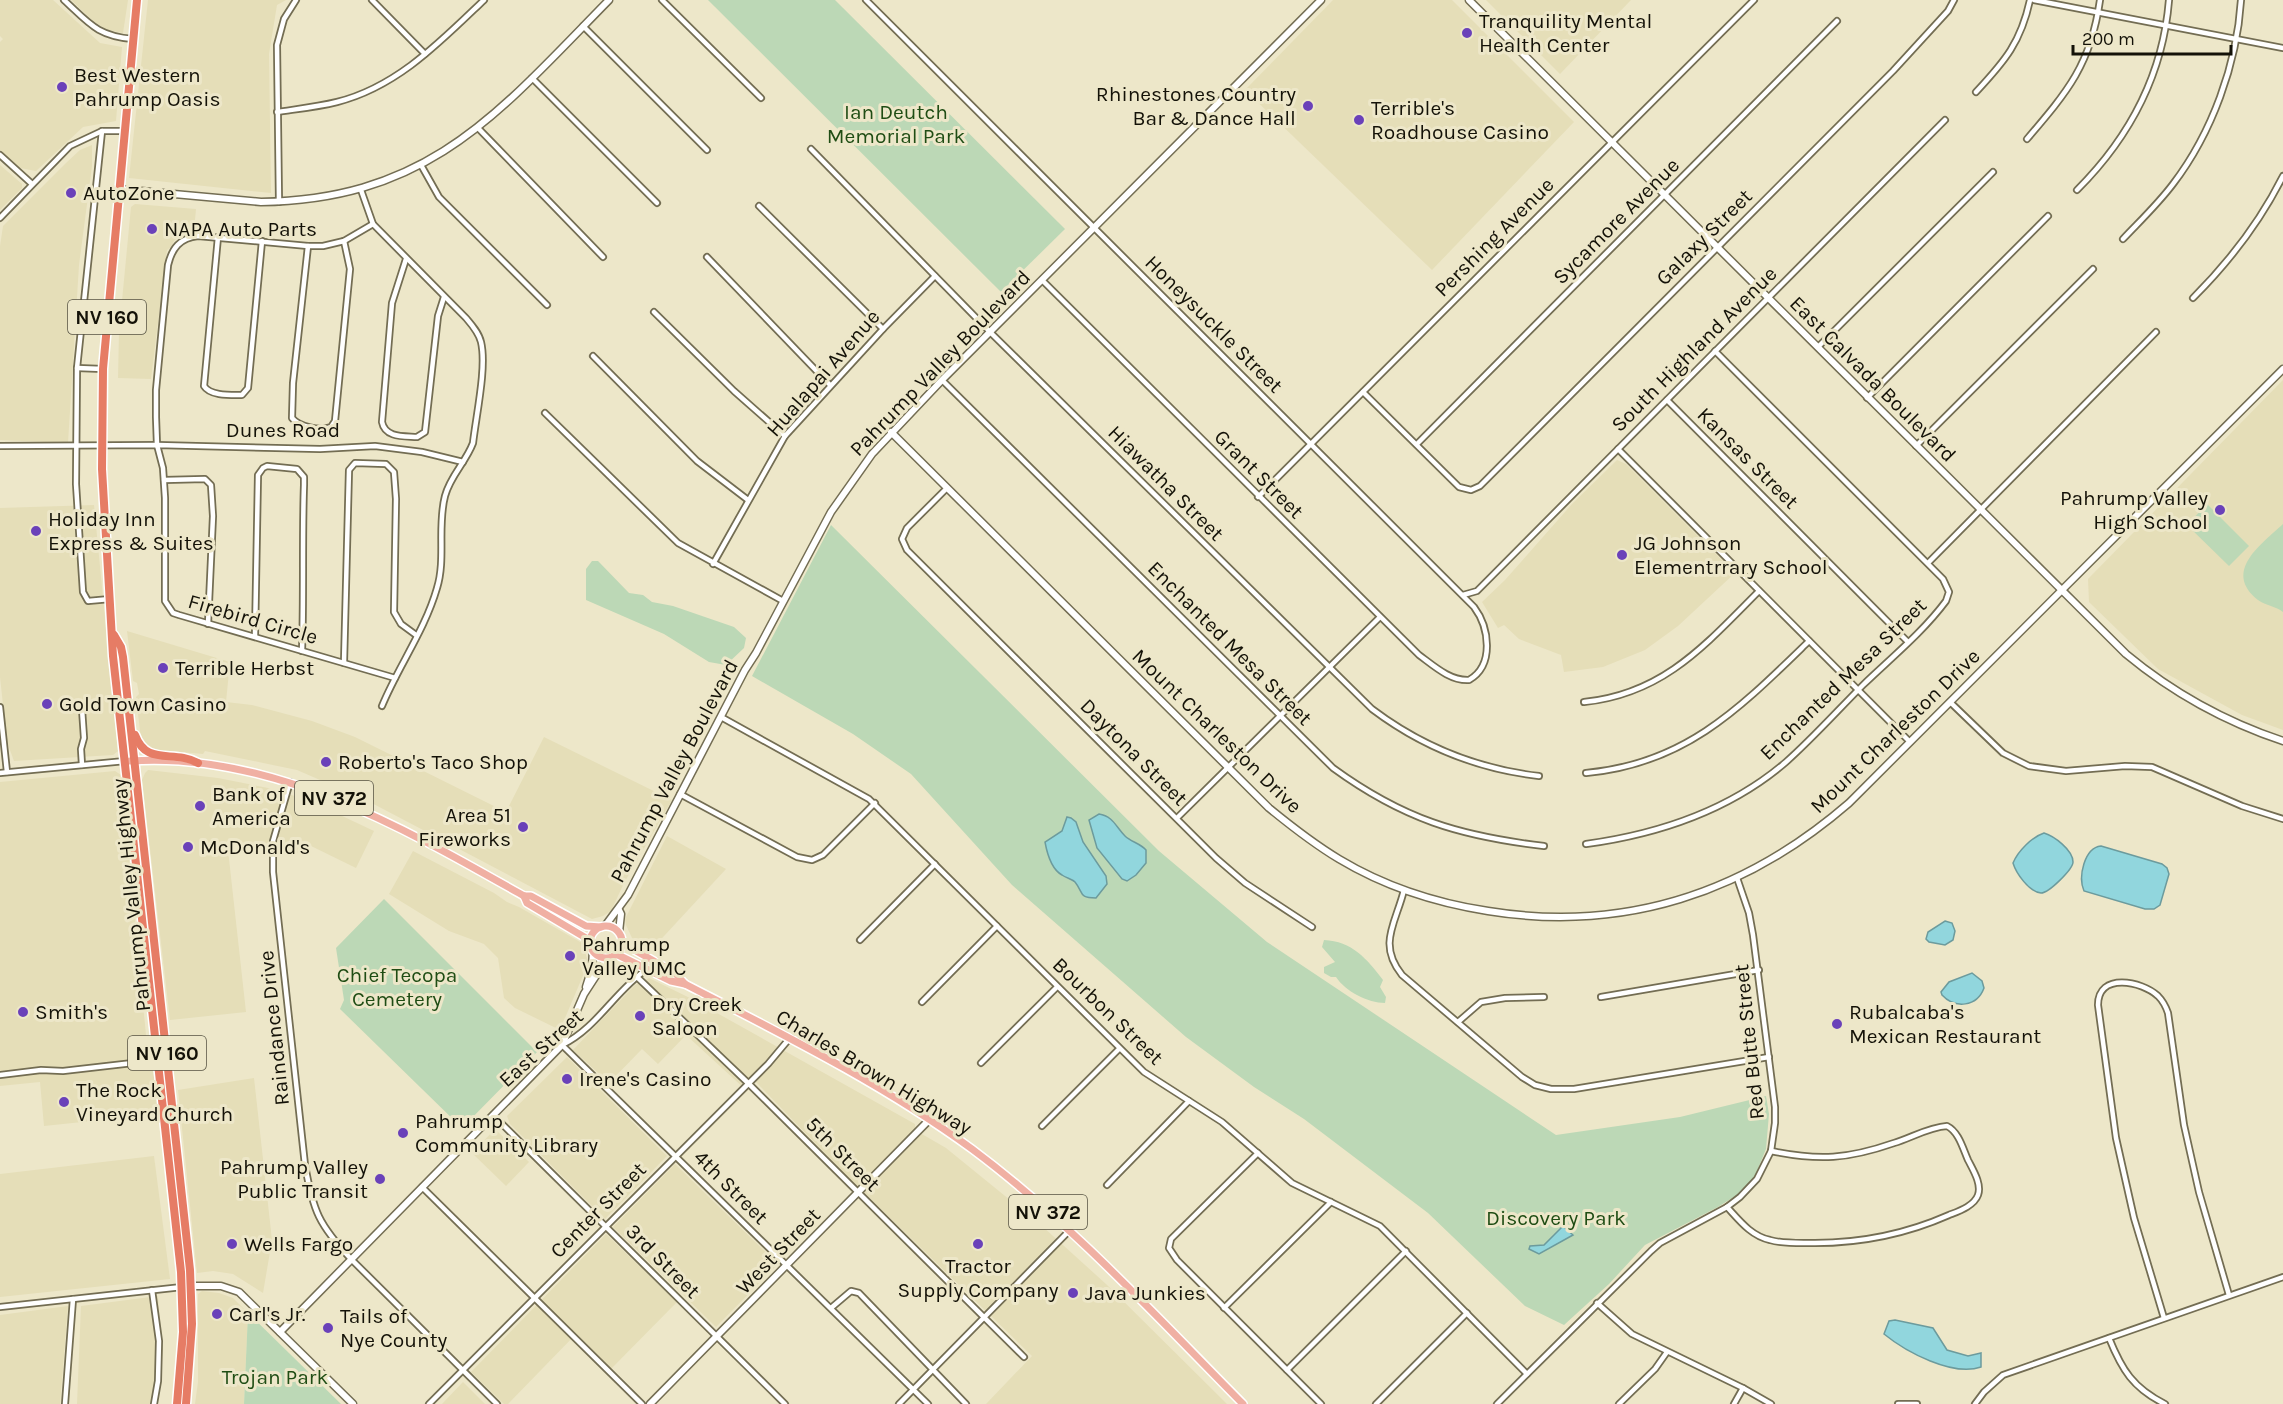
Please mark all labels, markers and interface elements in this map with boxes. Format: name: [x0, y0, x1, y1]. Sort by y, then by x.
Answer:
place label: Tranquility Mental Health Center: [1479, 9, 1652, 57]
scale bar: [2073, 18, 2230, 56]
marker: Tranquility Mental Health Center: [1460, 26, 1474, 40]
text: 200 m: [2082, 28, 2135, 50]
place label: Best Western Pahrump Oasis: [74, 63, 221, 111]
marker: Best Western Pahrump Oasis: [55, 80, 69, 94]
place label: Rhinestones Country Bar & Dance Hall: [1096, 82, 1296, 130]
place label: Terrible's Roadhouse Casino: [1371, 96, 1549, 144]
marker: Rhinestones Country Bar & Dance Hall: [1301, 99, 1315, 113]
park label: Ian Deutch Memorial Park: [827, 100, 965, 148]
marker: Terrible's Roadhouse Casino: [1352, 113, 1366, 127]
street label: Sycamore Avenue: [1548, 153, 1684, 289]
street label: Pershing Avenue: [1429, 172, 1559, 302]
place label: AutoZone: [83, 181, 175, 205]
street label: Galaxy Street: [1651, 184, 1757, 290]
marker: AutoZone: [64, 186, 78, 200]
place label: NAPA Auto Parts: [164, 217, 317, 241]
marker: NAPA Auto Parts: [145, 222, 159, 236]
street label: Honeysuckle Street: [1140, 250, 1288, 398]
street label: South Highland Avenue: [1606, 261, 1782, 437]
street label: Pahrump Valley Boulevard: [845, 265, 1035, 461]
street label: East Calvada Boulevard: [1785, 291, 1961, 467]
road number: NV 160: [68, 300, 146, 334]
street label: Hualapai Avenue: [761, 305, 885, 441]
street label: Kansas Street: [1692, 402, 1804, 514]
street label: Dunes Road: [226, 418, 340, 442]
street label: Hiawatha Street: [1103, 420, 1229, 546]
street label: Grant Street: [1210, 425, 1309, 524]
place label: Pahrump Valley High School: [2060, 486, 2208, 534]
marker: Pahrump Valley High School: [2213, 503, 2227, 517]
place label: Holiday Inn Express & Suites: [48, 507, 214, 555]
marker: Holiday Inn Express & Suites: [29, 524, 43, 538]
place label: JG Johnson Elementrrary School: [1634, 531, 1828, 579]
marker: JG Johnson Elementrrary School: [1615, 548, 1629, 562]
street label: Enchanted Mesa Street: [1143, 556, 1317, 730]
street label: Firebird Circle: [185, 589, 321, 649]
street label: Enchanted Mesa Street: [1755, 593, 1931, 765]
street label: Mount Charleston Drive: [1127, 644, 1307, 818]
street label: Mount Charleston Drive: [1805, 644, 1985, 818]
street label: Pahrump Valley Boulevard: [605, 655, 743, 887]
place label: Terrible Herbst: [175, 656, 314, 680]
marker: Terrible Herbst: [156, 661, 170, 675]
place label: Gold Town Casino: [59, 692, 226, 716]
street label: Daytona Street: [1076, 694, 1193, 811]
marker: Gold Town Casino: [40, 697, 54, 711]
place label: Roberto's Taco Shop: [338, 750, 528, 774]
marker: Roberto's Taco Shop: [319, 755, 333, 769]
street label: Pahrump Valley Highway: [107, 777, 155, 1013]
road number: NV 372: [295, 781, 373, 815]
place label: Bank of America: [212, 782, 291, 830]
marker: Bank of America: [193, 799, 207, 813]
place label: Area 51 Fireworks: [418, 803, 511, 851]
marker: Area 51 Fireworks: [516, 820, 530, 834]
place label: McDonald's: [200, 835, 310, 859]
marker: McDonald's: [181, 840, 195, 854]
place label: Pahrump Valley UMC: [582, 932, 686, 980]
street label: Raindance Drive: [254, 949, 294, 1107]
marker: Pahrump Valley UMC: [563, 949, 577, 963]
street label: Bourbon Street: [1048, 952, 1168, 1070]
park label: Chief Tecopa Cemetery: [337, 963, 457, 1011]
street label: Red Butte Street: [1729, 963, 1769, 1121]
place label: Dry Creek Saloon: [652, 992, 742, 1040]
place label: Smith's: [35, 1000, 108, 1024]
place label: Rubalcaba's Mexican Restaurant: [1849, 1000, 2041, 1048]
street label: East Street: [494, 1004, 588, 1092]
street label: Charles Brown Highway: [772, 1004, 976, 1140]
marker: Smith's: [16, 1005, 30, 1019]
marker: Dry Creek Saloon: [633, 1009, 647, 1023]
marker: Rubalcaba's Mexican Restaurant: [1830, 1017, 1844, 1031]
road number: NV 160: [128, 1036, 206, 1070]
place label: Irene's Casino: [579, 1067, 711, 1091]
marker: Irene's Casino: [560, 1072, 574, 1086]
place label: The Rock Vineyard Church: [76, 1078, 233, 1126]
marker: The Rock Vineyard Church: [57, 1095, 71, 1109]
place label: Pahrump Community Library: [415, 1109, 598, 1157]
street label: 5th Street: [801, 1112, 885, 1196]
marker: Pahrump Community Library: [396, 1126, 410, 1140]
street label: 4th Street: [689, 1145, 773, 1229]
place label: Pahrump Valley Public Transit: [220, 1155, 368, 1203]
street label: Center Street: [545, 1157, 651, 1263]
marker: Pahrump Valley Public Transit: [373, 1172, 387, 1186]
road number: NV 372: [1009, 1195, 1087, 1229]
street label: West Street: [731, 1203, 825, 1299]
park label: Discovery Park: [1486, 1206, 1626, 1230]
street label: 3rd Street: [621, 1219, 705, 1303]
place label: Wells Fargo: [244, 1232, 353, 1256]
marker: Wells Fargo: [225, 1237, 239, 1251]
marker: Tractor Supply Company: [971, 1237, 985, 1251]
place label: Tractor Supply Company: [898, 1254, 1059, 1302]
place label: Java Junkies: [1085, 1281, 1206, 1305]
marker: Java Junkies: [1066, 1286, 1080, 1300]
place label: Carl's Jr.: [229, 1302, 306, 1326]
place label: Tails of Nye County: [340, 1304, 448, 1352]
marker: Carl's Jr.: [210, 1307, 224, 1321]
marker: Tails of Nye County: [321, 1321, 335, 1335]
park label: Trojan Park: [222, 1365, 328, 1389]

